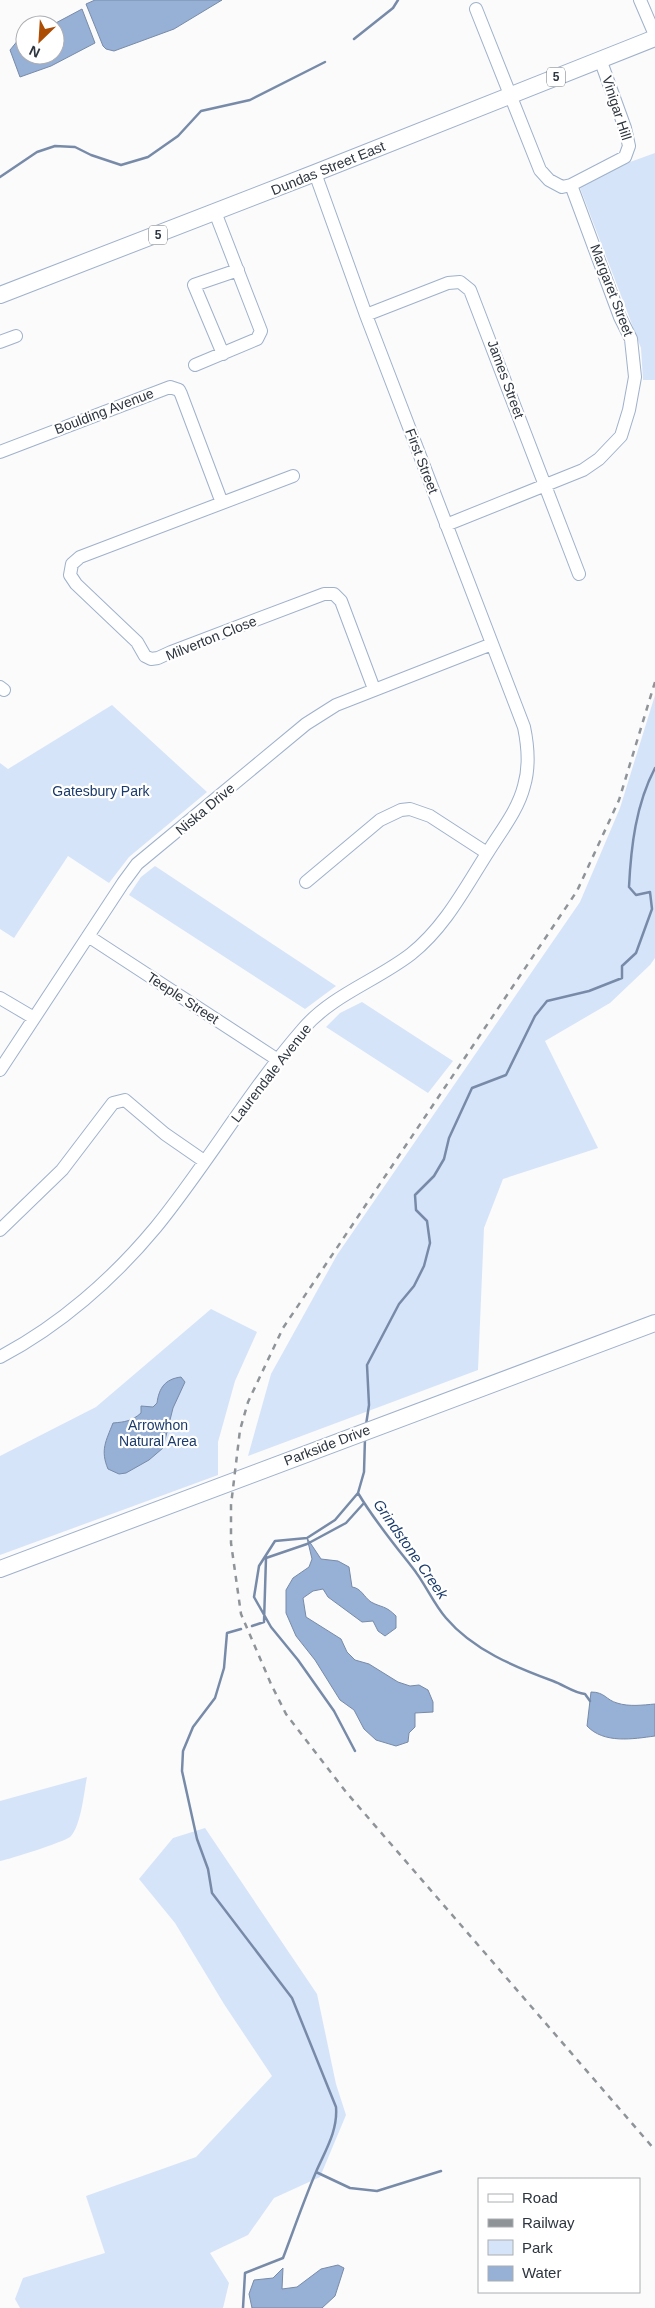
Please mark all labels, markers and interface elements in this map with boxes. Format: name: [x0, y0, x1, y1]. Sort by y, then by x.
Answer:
north arrow: [15, 15, 65, 65]
text: N: [27, 42, 42, 61]
road number: 5: [547, 68, 565, 86]
street label: Vinigar Hill: [599, 74, 635, 142]
street label: Dundas Street East: [269, 138, 387, 198]
road number: 5: [149, 226, 167, 244]
street label: Margaret Street: [587, 242, 637, 338]
street label: James Street: [484, 338, 528, 421]
street label: Boulding Avenue: [52, 385, 156, 437]
street label: First Street: [402, 426, 442, 496]
street label: Milverton Close: [163, 612, 259, 663]
street label: Niska Drive: [172, 780, 238, 838]
park label: Gatesbury Park: [52, 783, 151, 799]
street label: Teeple Street: [144, 969, 222, 1027]
street label: Laurendale Avenue: [228, 1020, 314, 1125]
park label: Arrowhon Natural Area: [119, 1417, 197, 1449]
street label: Parkside Drive: [282, 1421, 373, 1469]
water label: Grindstone Creek: [370, 1496, 453, 1603]
legend: [478, 2178, 640, 2293]
text: Road: [522, 2189, 558, 2206]
text: Railway: [522, 2214, 575, 2231]
text: Park: [522, 2239, 553, 2256]
text: Water: [522, 2264, 561, 2281]

